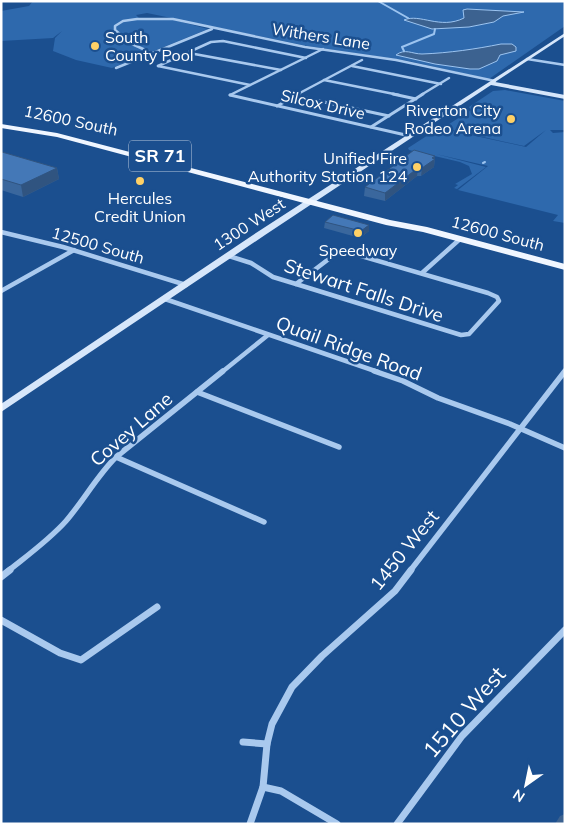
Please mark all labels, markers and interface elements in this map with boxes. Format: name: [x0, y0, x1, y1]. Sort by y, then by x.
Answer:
street label: Withers Lane: [270, 18, 372, 54]
place label: South County Pool: [105, 27, 194, 65]
marker: South County Pool: [89, 40, 101, 52]
street label: Silcox Drive: [279, 85, 367, 123]
street label: 12600 South: [22, 100, 120, 140]
place label: Riverton City Rodeo Arena: [404, 100, 501, 138]
marker: Riverton City Rodeo Arena: [505, 113, 517, 125]
road number: SR 71: [129, 140, 191, 172]
place label: Unified Fire Authority Station 124: [248, 148, 407, 186]
marker: Unified Fire Authority Station 124: [411, 161, 423, 173]
marker: Hercules Credit Union: [134, 175, 146, 187]
place label: Hercules Credit Union: [94, 188, 186, 226]
street label: 1300 West: [209, 193, 289, 255]
street label: 12600 South: [449, 211, 547, 255]
street label: 12500 South: [49, 222, 147, 268]
marker: Speedway: [352, 227, 364, 239]
place label: Speedway: [319, 240, 398, 260]
street label: Stewart Falls Drive: [281, 253, 447, 327]
street label: Quail Ridge Road: [273, 310, 425, 386]
street label: Covey Lane: [85, 387, 177, 471]
street label: 1450 West: [364, 505, 444, 595]
street label: 1510 West: [417, 660, 512, 764]
north arrow: [501, 760, 551, 810]
text: N: [510, 785, 528, 806]

